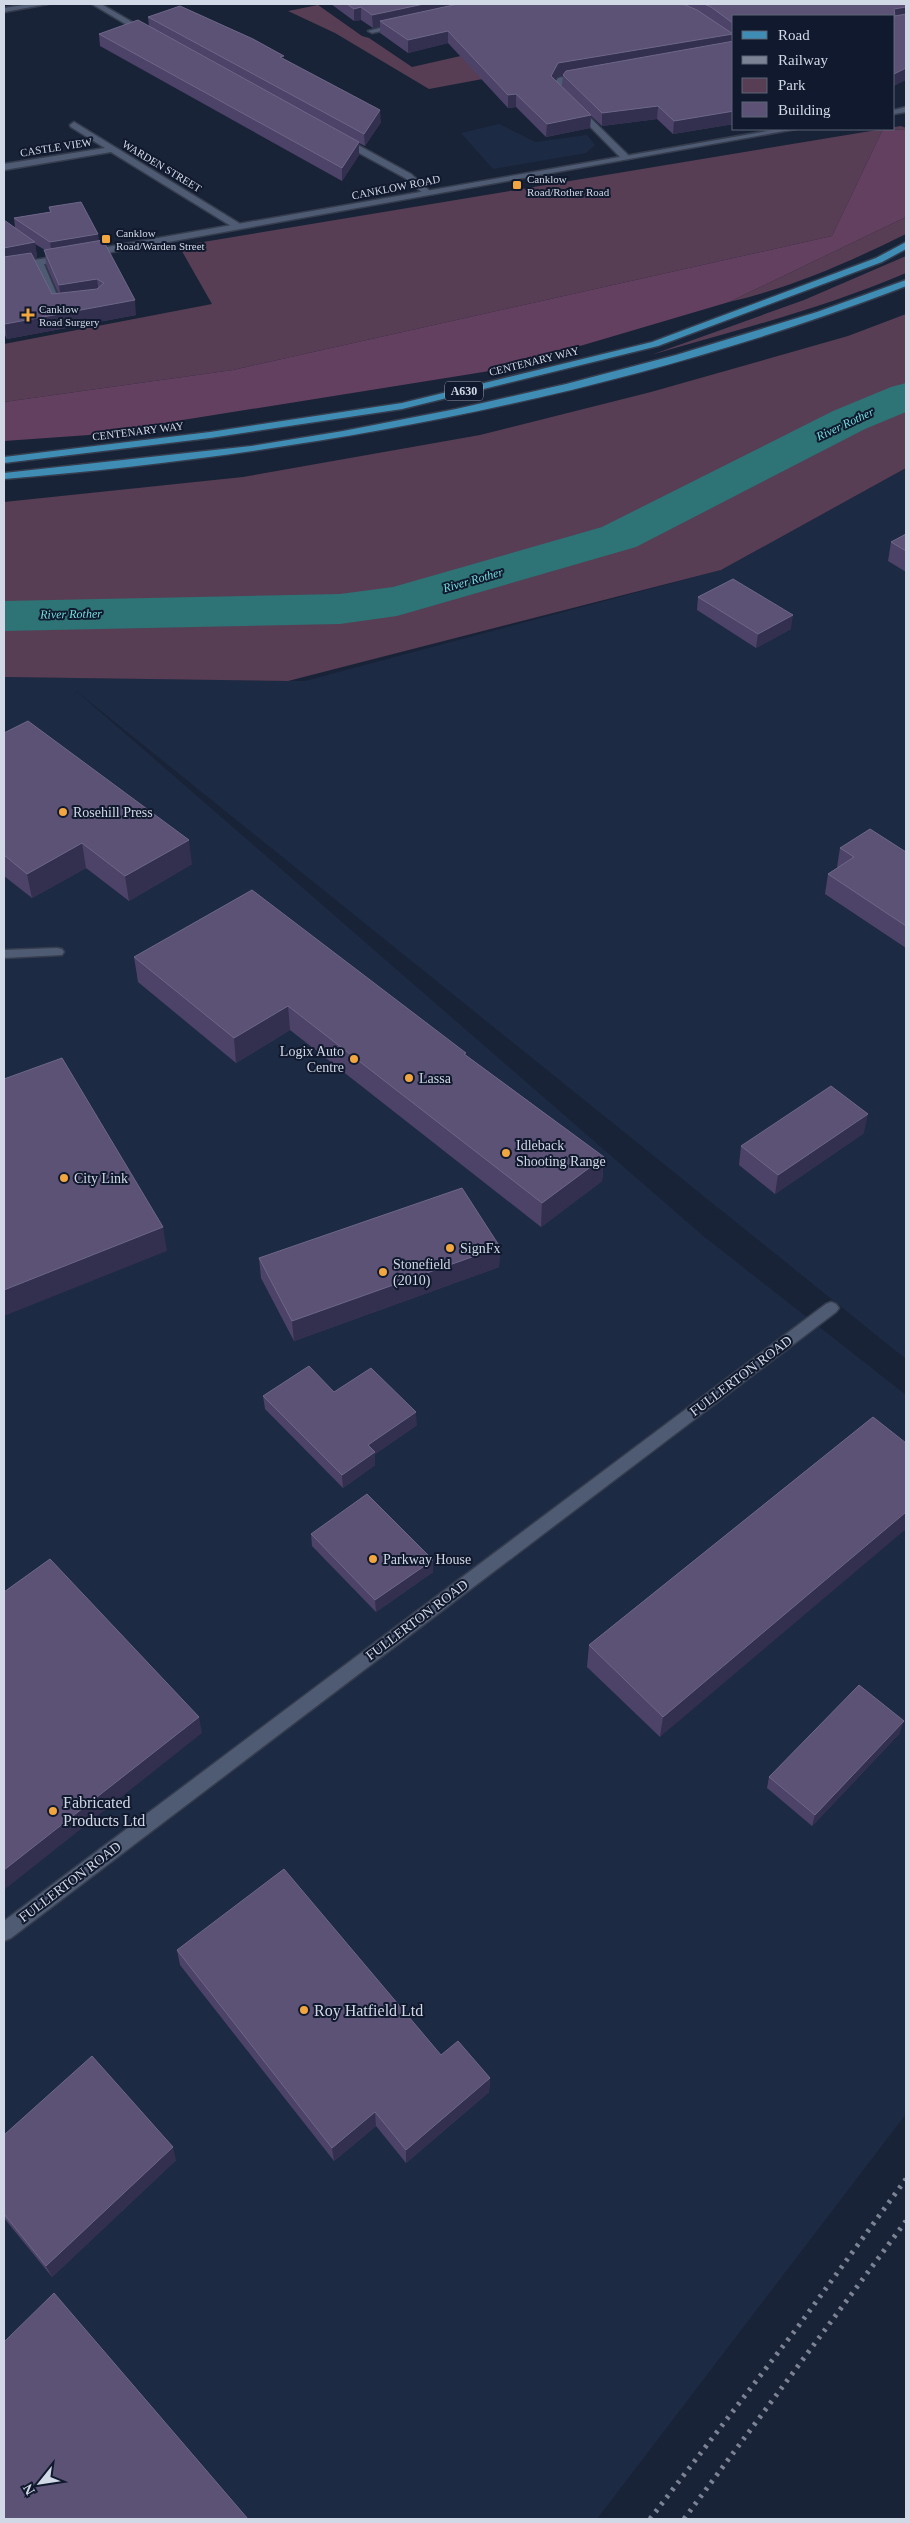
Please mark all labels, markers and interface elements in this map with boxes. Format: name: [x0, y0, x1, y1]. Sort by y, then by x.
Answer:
legend: [732, 15, 895, 130]
text: Road: [778, 27, 810, 43]
text: Railway: [778, 52, 828, 68]
text: Park: [778, 77, 806, 93]
text: Building: [778, 102, 831, 118]
street label: CASTLE VIEW: [19, 135, 94, 159]
street label: WARDEN STREET: [120, 138, 204, 194]
street label: CANKLOW ROAD: [351, 173, 441, 201]
place label: Canklow Road/Rother Road: [527, 173, 610, 198]
marker: Canklow Road/Rother Road: [511, 179, 523, 191]
place label: Canklow Road/Warden Street: [116, 227, 205, 252]
marker: Canklow Road/Warden Street: [100, 233, 112, 245]
place label: Canklow Road Surgery: [39, 303, 100, 328]
marker: Canklow Road Surgery: [21, 308, 35, 322]
street label: CENTENARY WAY: [488, 344, 580, 378]
road number: A630: [445, 382, 483, 401]
water label: River Rother: [813, 404, 876, 444]
street label: CENTENARY WAY: [92, 419, 185, 443]
water label: River Rother: [440, 565, 505, 596]
water label: River Rother: [39, 606, 102, 622]
place label: Rosehill Press: [73, 805, 153, 820]
marker: Rosehill Press: [57, 806, 69, 818]
place label: Logix Auto Centre: [280, 1044, 344, 1075]
marker: Logix Auto Centre: [348, 1053, 360, 1065]
place label: Lassa: [419, 1071, 452, 1086]
marker: Lassa: [403, 1072, 415, 1084]
place label: Idleback Shooting Range: [516, 1138, 606, 1169]
marker: Idleback Shooting Range: [500, 1147, 512, 1159]
place label: City Link: [74, 1171, 128, 1186]
marker: City Link: [58, 1172, 70, 1184]
place label: SignFx: [460, 1241, 500, 1256]
marker: SignFx: [444, 1242, 456, 1254]
place label: Stonefield (2010): [393, 1257, 451, 1289]
marker: Stonefield (2010): [377, 1266, 389, 1278]
street label: FULLERTON ROAD: [687, 1333, 795, 1419]
place label: Parkway House: [383, 1552, 471, 1567]
marker: Parkway House: [367, 1553, 379, 1565]
street label: FULLERTON ROAD: [363, 1577, 471, 1663]
place label: Fabricated Products Ltd: [63, 1794, 145, 1829]
marker: Fabricated Products Ltd: [47, 1805, 59, 1817]
street label: FULLERTON ROAD: [16, 1839, 124, 1925]
place label: Roy Hatfield Ltd: [314, 2002, 423, 2020]
marker: Roy Hatfield Ltd: [298, 2004, 310, 2016]
north arrow: [15, 2458, 65, 2508]
text: N: [20, 2481, 38, 2497]

